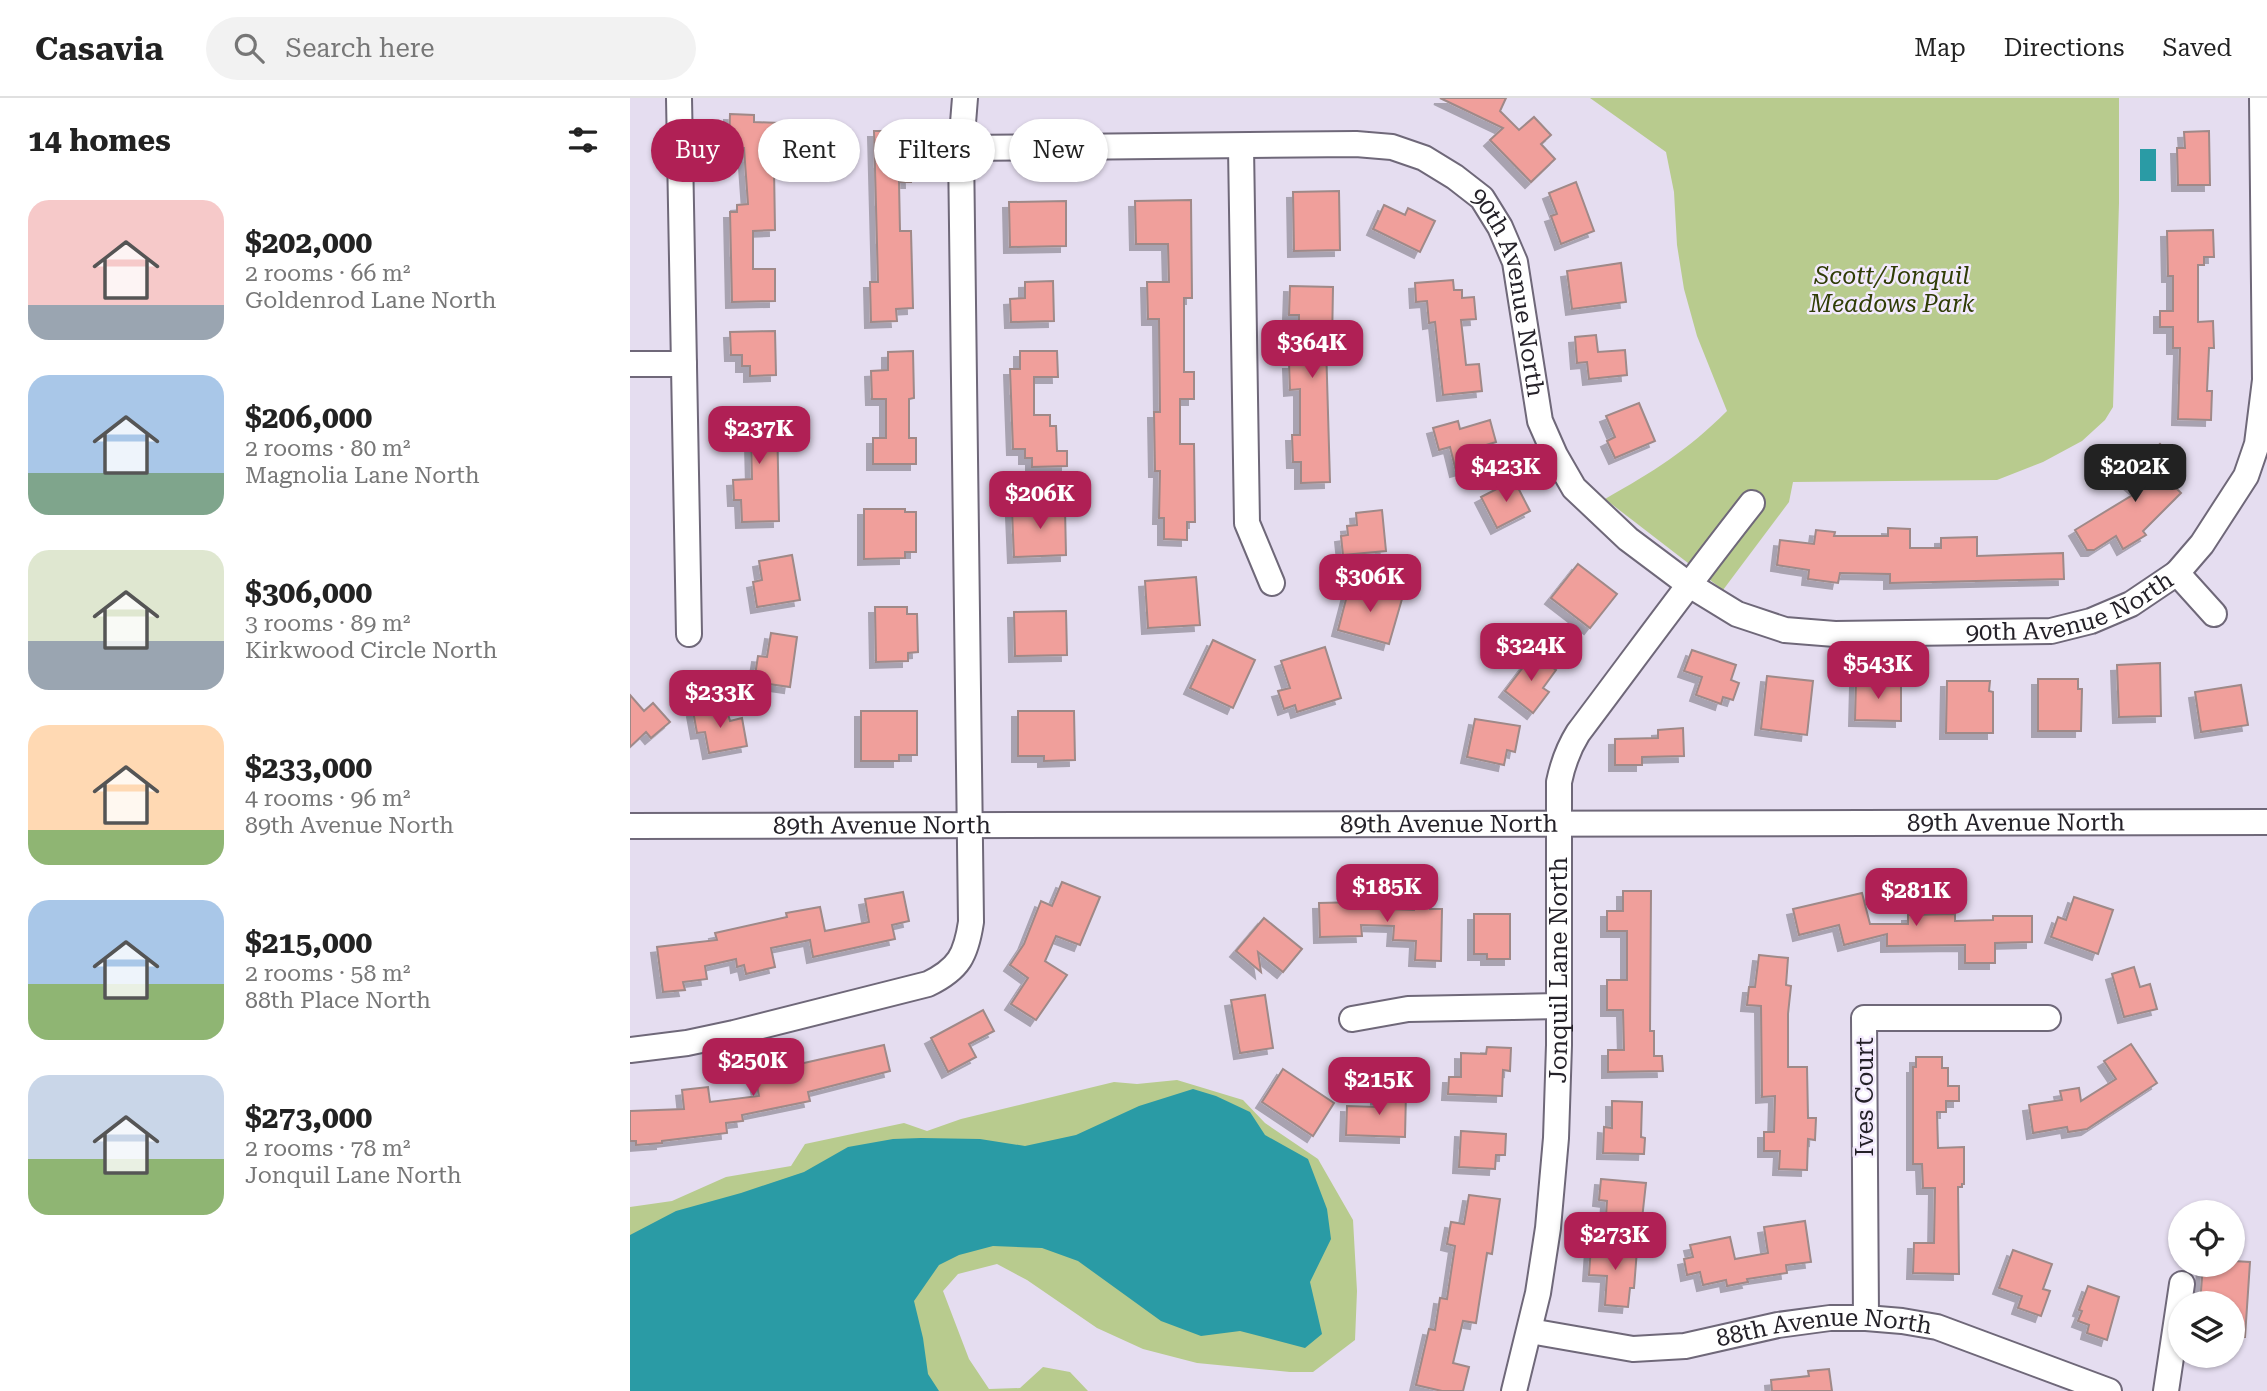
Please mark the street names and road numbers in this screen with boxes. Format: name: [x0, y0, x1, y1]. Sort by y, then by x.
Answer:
street label: 90th Avenue North: [1466, 181, 1550, 399]
street label: 90th Avenue North: [1965, 566, 2179, 646]
street label: 89th Avenue North: [1907, 808, 2125, 837]
street label: 89th Avenue North: [1340, 810, 1558, 838]
street label: 89th Avenue North: [773, 811, 991, 840]
street label: Jonquil Lane North: [1544, 857, 1573, 1084]
street label: Ives Court: [1851, 1037, 1879, 1157]
street label: 88th Avenue North: [1713, 1304, 1934, 1353]

